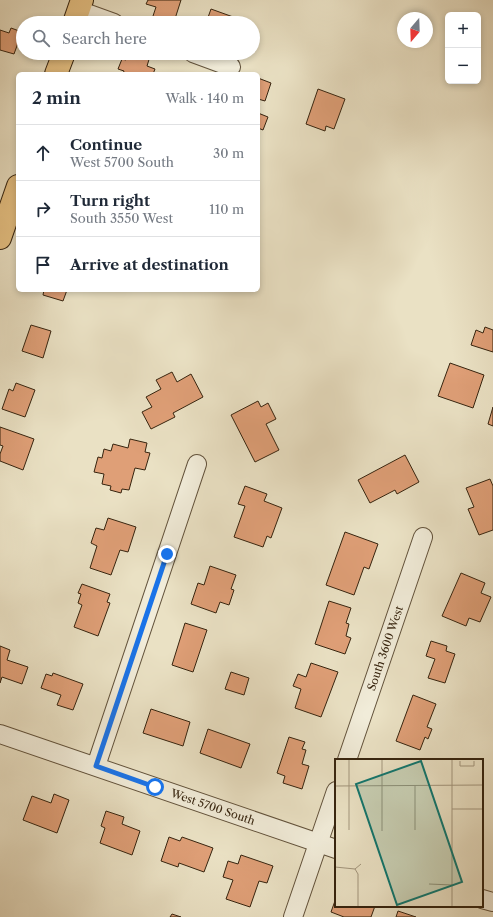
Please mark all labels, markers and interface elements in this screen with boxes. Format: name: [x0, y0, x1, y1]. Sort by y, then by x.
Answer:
north arrow: [397, 12, 433, 48]
map controls: [445, 12, 481, 84]
button: +: [445, 12, 481, 48]
search box: [16, 16, 260, 60]
icon: search: [30, 27, 52, 49]
text: Search here: [62, 29, 147, 48]
button: −: [445, 48, 481, 84]
text: 2 min: [32, 88, 81, 108]
text: Walk · 140 m: [166, 90, 244, 106]
text: Continue: [70, 135, 142, 154]
icon: ahead: [32, 142, 54, 164]
text: 30 m: [213, 145, 244, 161]
text: West 5700 South: [70, 154, 174, 170]
text: Turn right: [70, 191, 150, 210]
icon: right: [32, 198, 54, 220]
text: 110 m: [209, 201, 244, 217]
text: South 3550 West: [70, 210, 173, 226]
icon: arrive: [32, 254, 54, 276]
text: Arrive at destination: [70, 255, 229, 274]
route end: [158, 545, 176, 563]
street label: South 3600 West: [364, 604, 406, 693]
inset map: [335, 759, 483, 907]
route start: [146, 778, 164, 796]
street label: West 5700 South: [168, 786, 257, 828]

